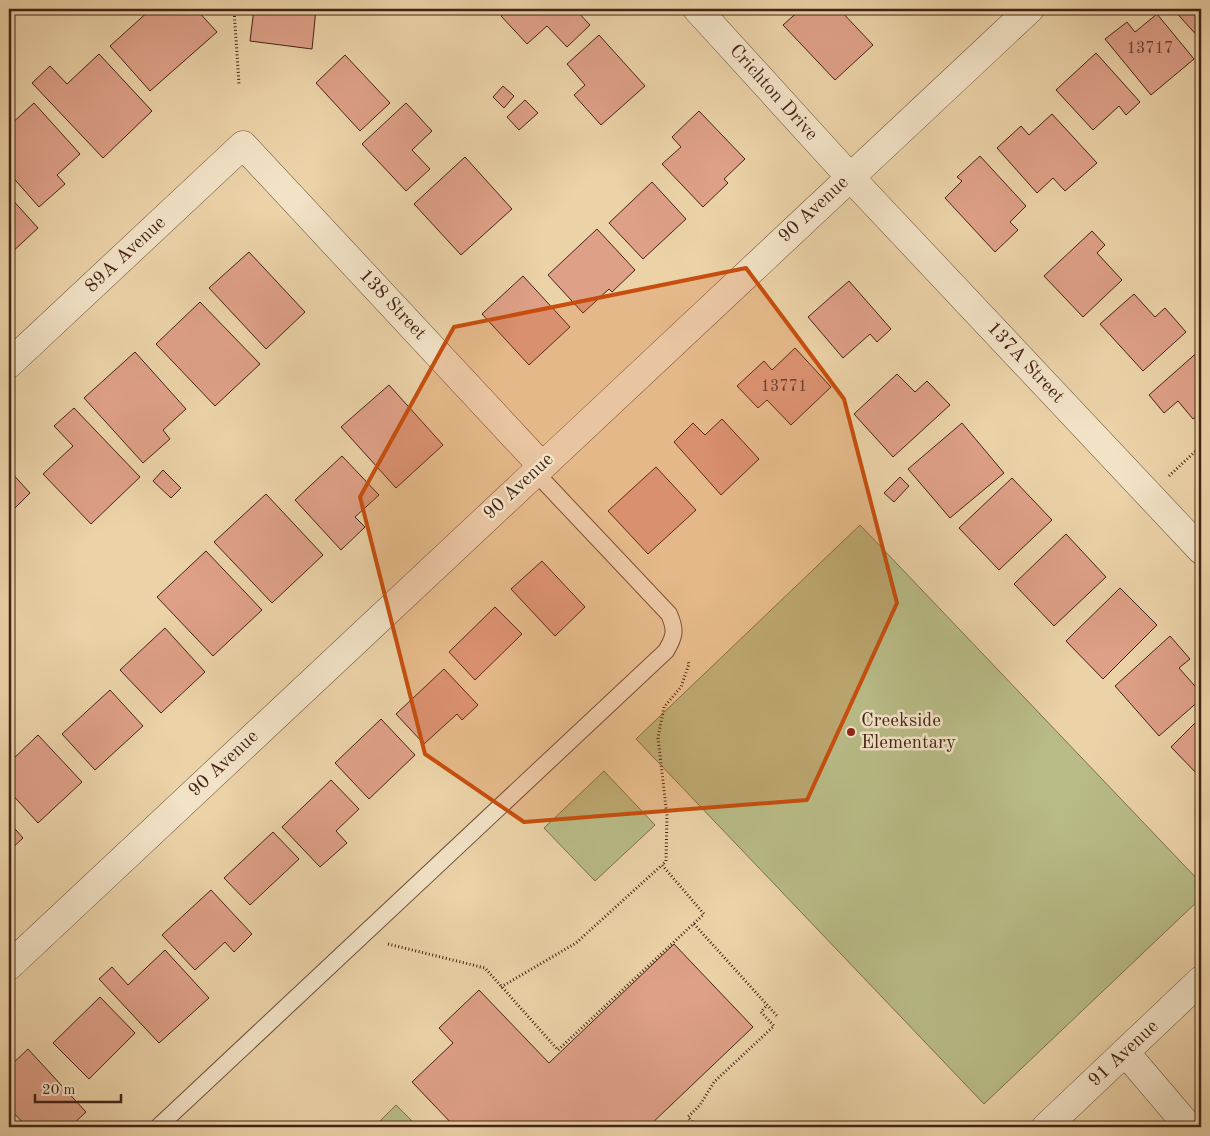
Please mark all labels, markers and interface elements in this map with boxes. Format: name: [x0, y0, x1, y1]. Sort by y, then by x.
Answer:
street label: Crichton Drive: [725, 41, 821, 145]
house number: 13717: [1127, 41, 1173, 57]
street label: 90 Avenue: [775, 173, 853, 247]
street label: 89A Avenue: [82, 213, 170, 297]
street label: 138 Street: [355, 266, 429, 344]
street label: 137A Street: [983, 319, 1067, 407]
house number: 13771: [761, 379, 807, 395]
street label: 90 Avenue: [480, 450, 558, 524]
place label: Creekside Elementary: [861, 712, 956, 753]
marker: Creekside Elementary: [845, 726, 857, 738]
street label: 90 Avenue: [185, 727, 263, 801]
street label: 91 Avenue: [1085, 1017, 1163, 1091]
scale bar: [35, 1071, 121, 1103]
text: 20 m: [42, 1083, 76, 1098]

